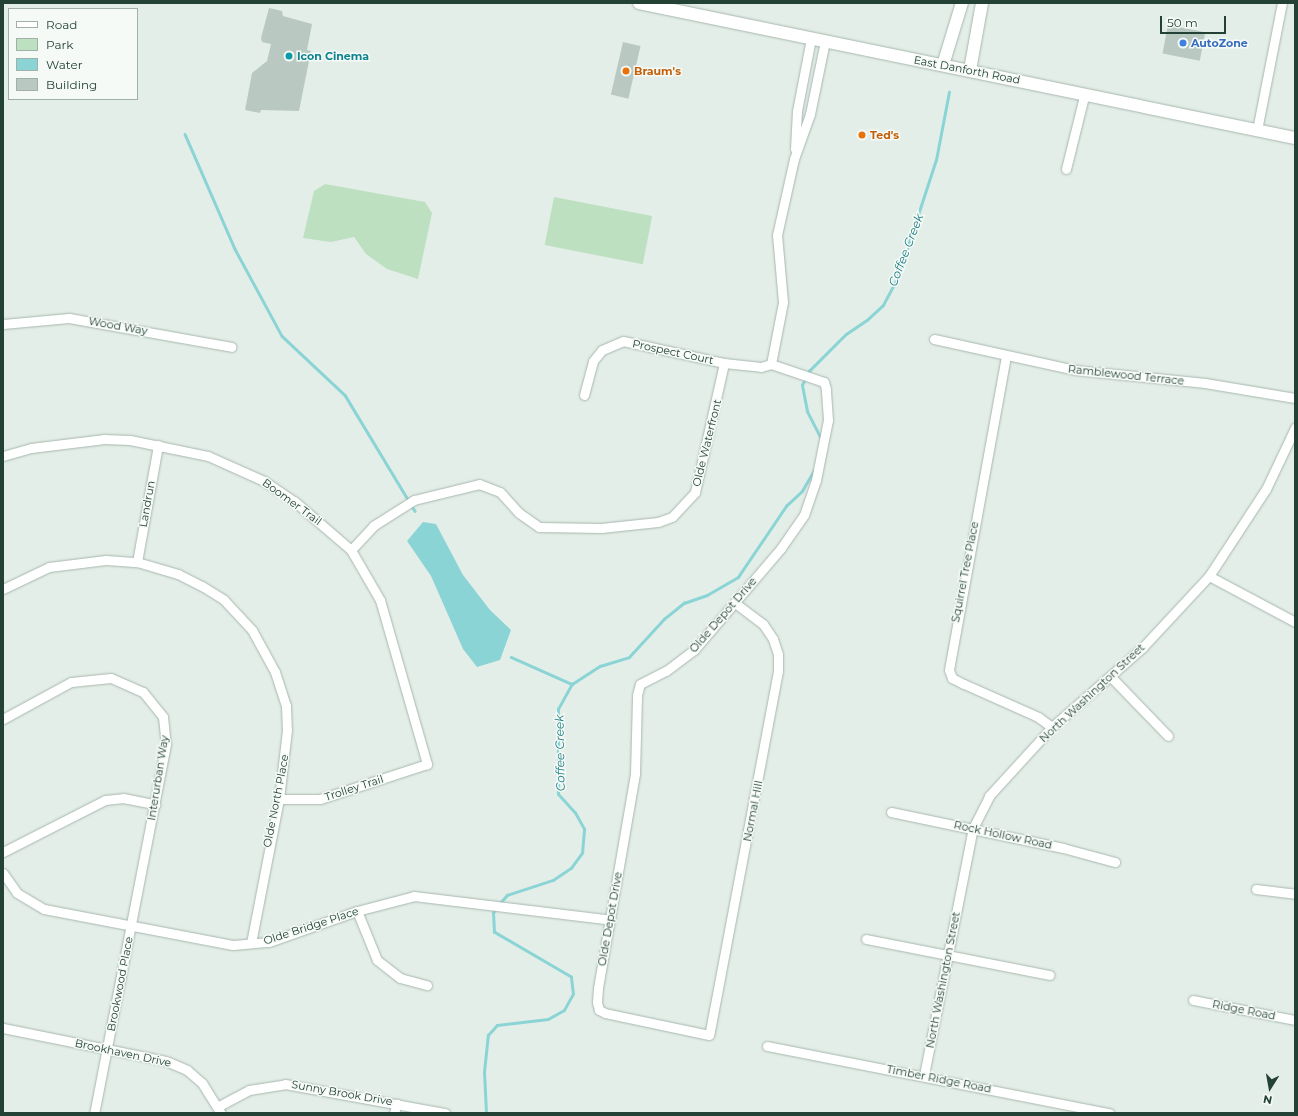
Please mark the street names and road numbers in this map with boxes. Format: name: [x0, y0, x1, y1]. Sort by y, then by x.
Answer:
street label: East Danforth Road: [913, 53, 1021, 87]
street label: Wood Way: [88, 314, 148, 338]
street label: Prospect Court: [631, 337, 715, 367]
street label: Ramblewood Terrace: [1067, 362, 1185, 388]
street label: Olde Waterfront: [690, 398, 724, 488]
street label: Boomer Trail: [260, 476, 324, 528]
street label: Landrun: [136, 480, 158, 528]
street label: Squirrel Tree Place: [949, 521, 981, 623]
street label: Olde Depot Drive: [687, 575, 759, 655]
street label: North Washington Street: [1037, 641, 1147, 745]
street label: Interurban Way: [145, 735, 171, 821]
street label: Olde North Place: [261, 753, 291, 849]
street label: Trolley Trail: [323, 772, 385, 804]
street label: Normal Hill: [741, 779, 765, 843]
street label: Rock Hollow Road: [953, 818, 1053, 852]
street label: Olde Depot Drive: [595, 871, 625, 967]
street label: Olde Bridge Place: [262, 904, 360, 948]
street label: North Washington Street: [923, 911, 963, 1049]
street label: Brookwood Place: [104, 935, 136, 1033]
street label: Ridge Road: [1211, 997, 1277, 1023]
street label: Brookhaven Drive: [74, 1036, 172, 1070]
street label: Timber Ridge Road: [885, 1062, 993, 1096]
street label: Sunny Brook Drive: [290, 1078, 394, 1108]

